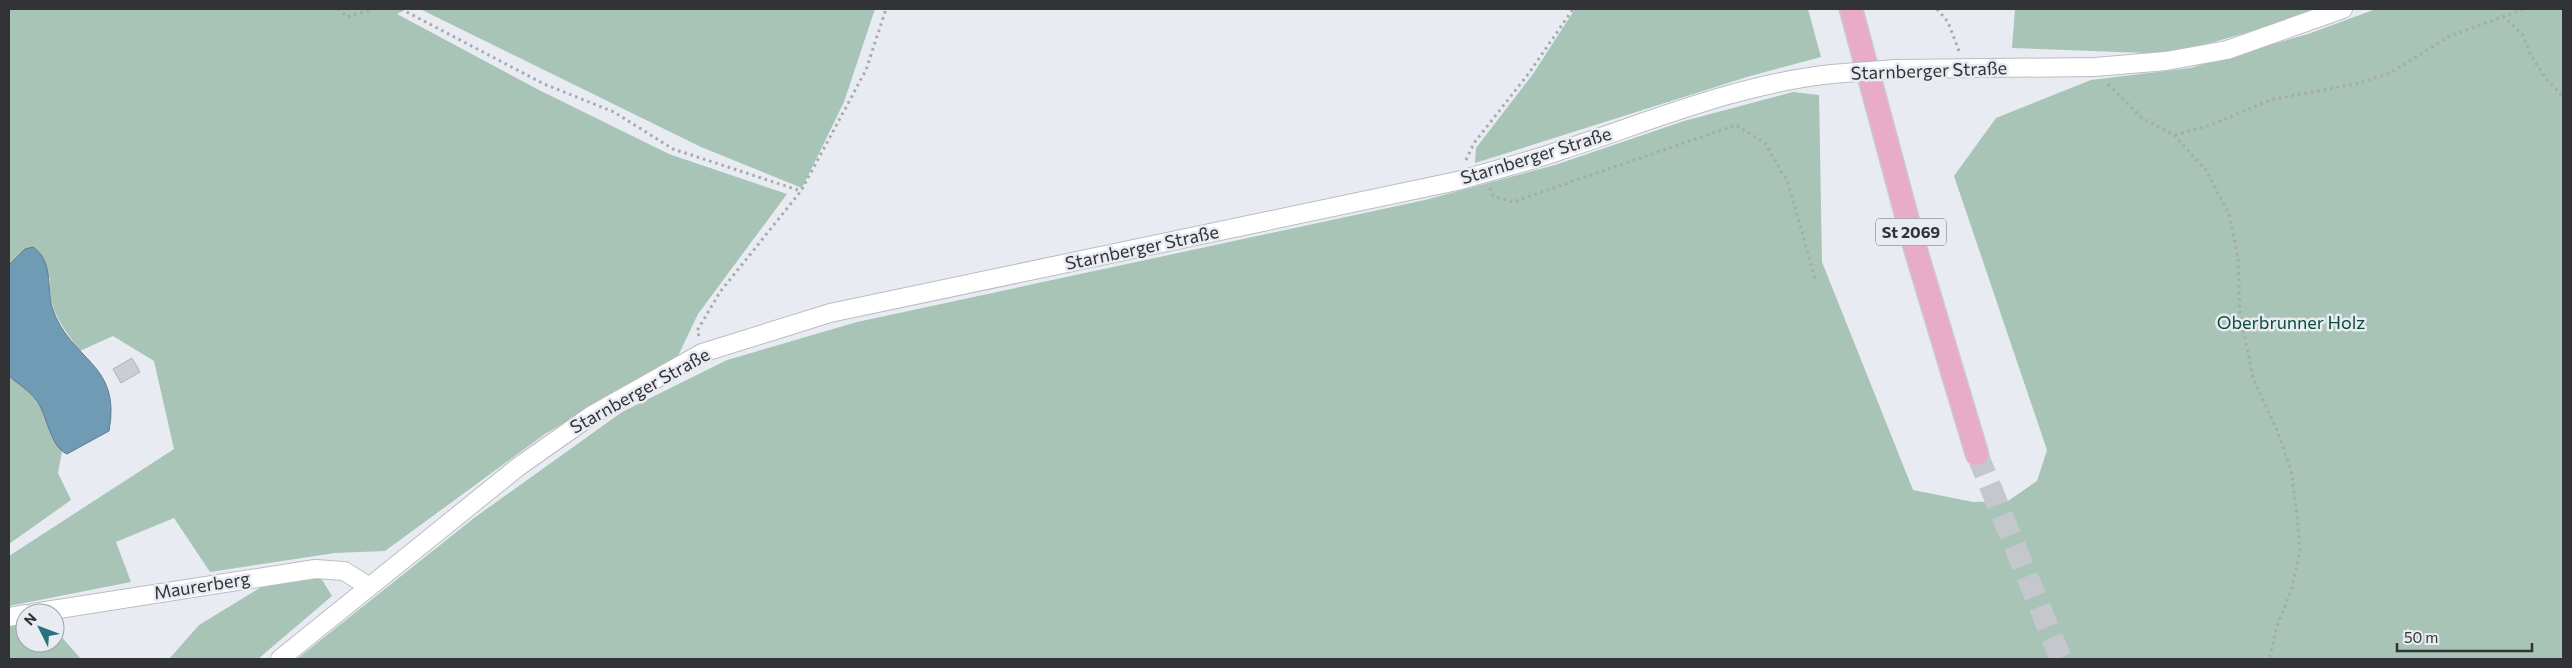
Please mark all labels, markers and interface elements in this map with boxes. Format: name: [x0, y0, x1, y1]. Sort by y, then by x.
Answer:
street label: Starnberger Straße: [1850, 56, 2007, 84]
street label: Starnberger Straße: [1458, 122, 1614, 188]
road number: St 2069: [1876, 218, 1946, 246]
street label: Starnberger Straße: [1063, 220, 1221, 274]
park label: Oberbrunner Holz: [2217, 311, 2365, 333]
street label: Starnberger Straße: [566, 343, 713, 438]
street label: Maurerberg: [152, 567, 252, 603]
north arrow: [15, 603, 65, 653]
text: N: [20, 609, 40, 629]
scale bar: [2397, 620, 2532, 652]
text: 50 m: [2404, 628, 2438, 646]

